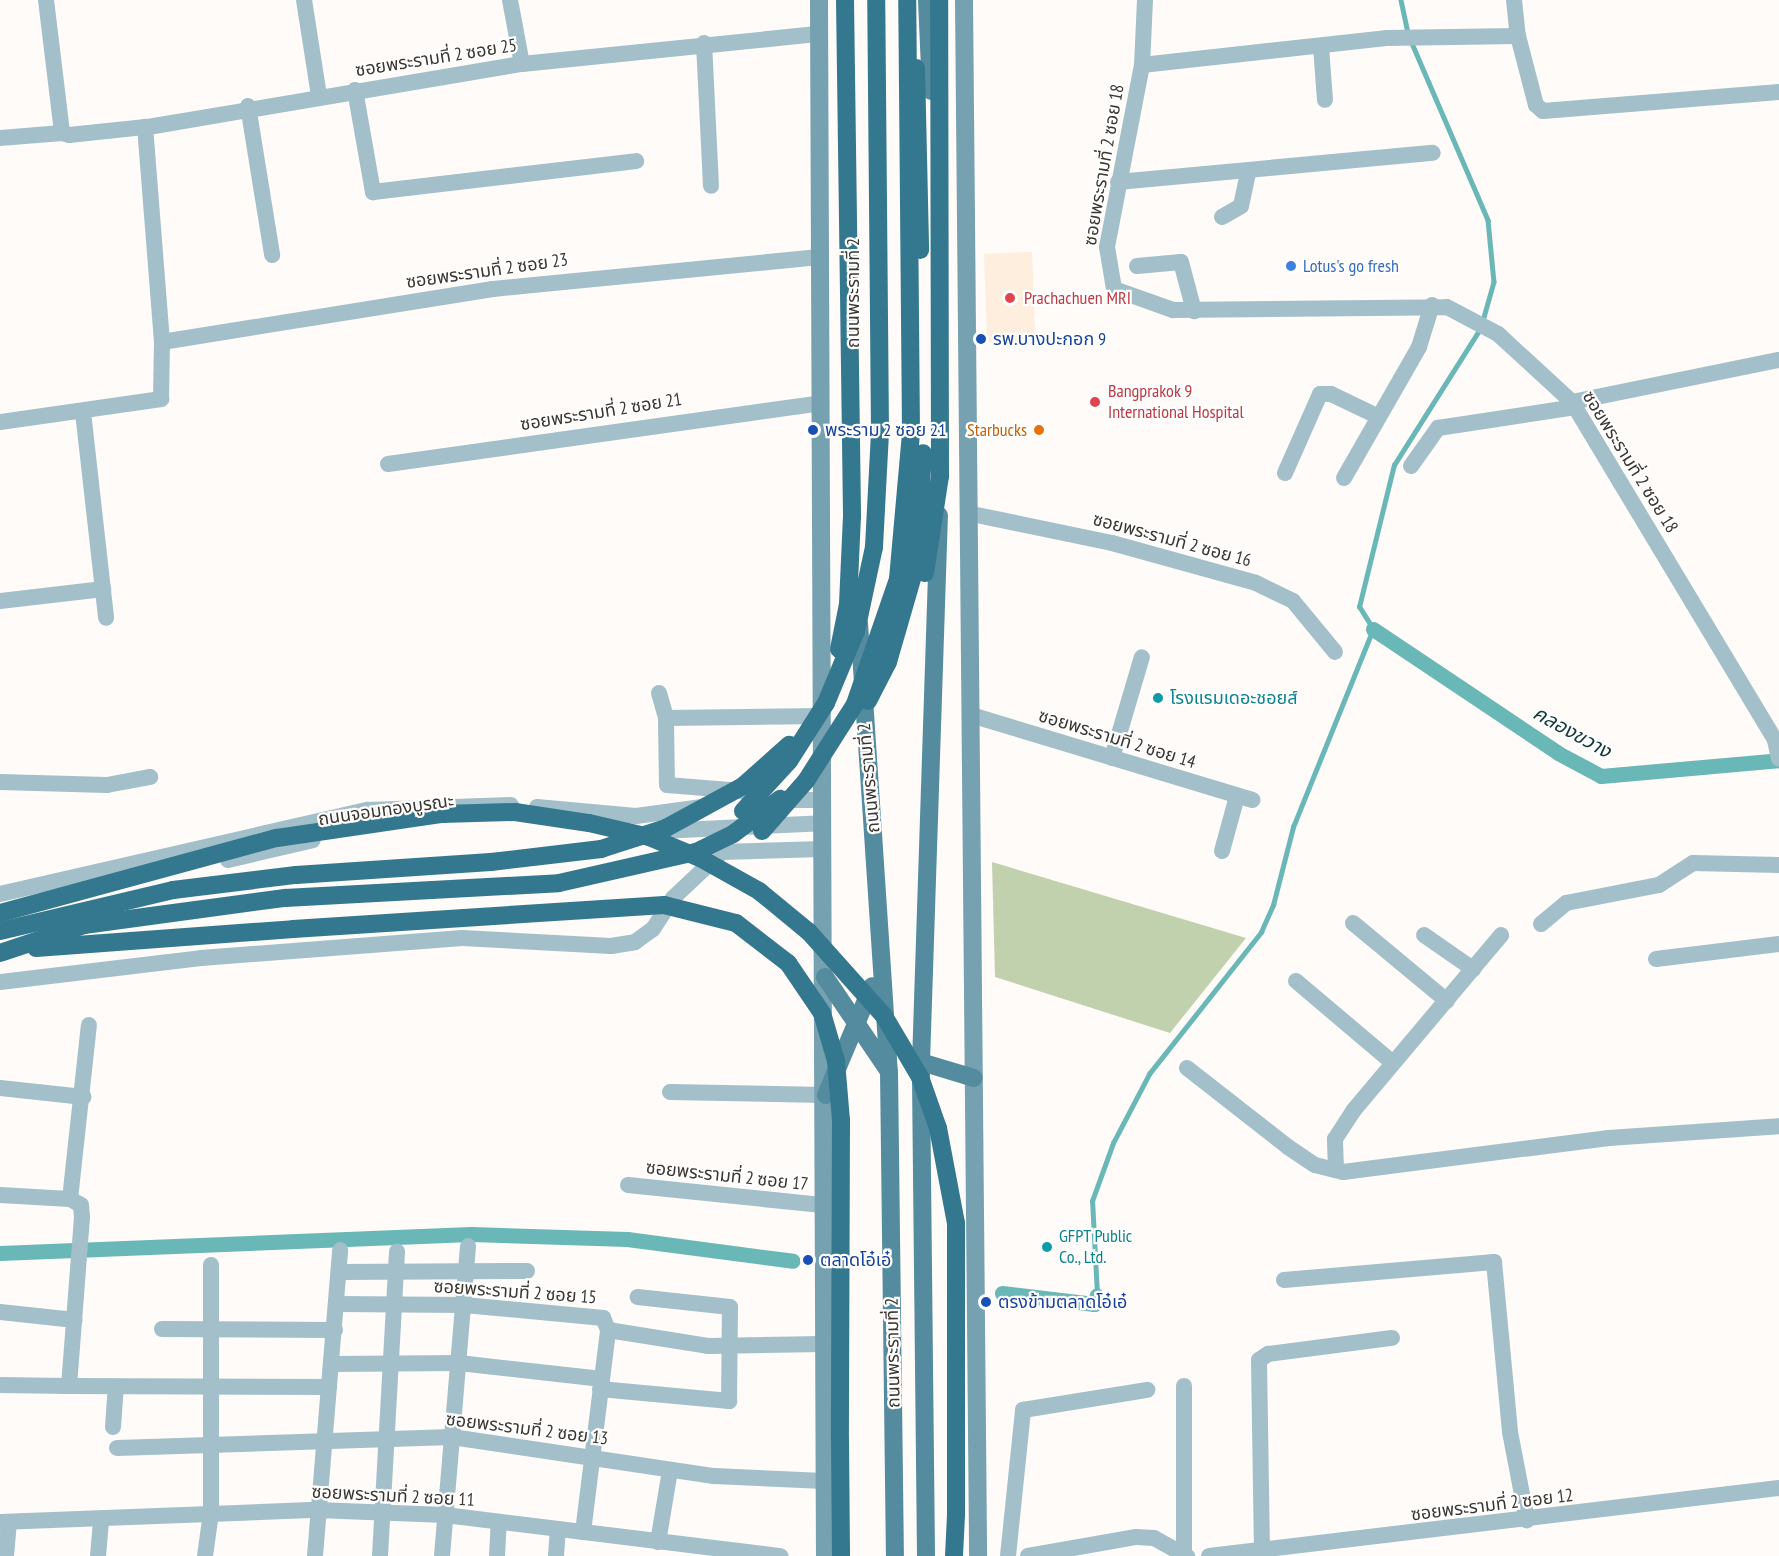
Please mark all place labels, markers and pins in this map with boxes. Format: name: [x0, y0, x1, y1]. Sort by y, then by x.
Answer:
place label: Lotus's go fresh: [1303, 255, 1399, 277]
marker: Lotus's go fresh: [1284, 259, 1298, 273]
place label: Prachachuen MRI: [1024, 287, 1131, 309]
marker: Prachachuen MRI: [1001, 289, 1019, 307]
place label: รพ.บางปะกอก 9: [993, 328, 1106, 350]
marker: รพ.บางปะกอก 9: [974, 332, 988, 346]
place label: Bangprakok 9 International Hospital: [1108, 381, 1244, 424]
marker: Bangprakok 9 International Hospital: [1086, 393, 1104, 411]
place label: พระราม 2 ซอย 21: [825, 419, 946, 441]
place label: Starbucks: [967, 419, 1027, 441]
marker: พระราม 2 ซอย 21: [806, 423, 820, 437]
marker: Starbucks: [1032, 423, 1046, 437]
place label: โรงแรมเดอะชอยส์: [1170, 687, 1298, 709]
marker: โรงแรมเดอะชอยส์: [1151, 691, 1165, 705]
place label: GFPT Public Co., Ltd.: [1059, 1226, 1133, 1268]
marker: GFPT Public Co., Ltd.: [1040, 1240, 1054, 1254]
place label: ตลาดโอ๋เอ๋: [820, 1249, 891, 1271]
marker: ตลาดโอ๋เอ๋: [801, 1253, 815, 1267]
place label: ตรงข้ามตลาดโอ๋เอ๋: [998, 1291, 1127, 1313]
marker: ตรงข้ามตลาดโอ๋เอ๋: [979, 1295, 993, 1309]

